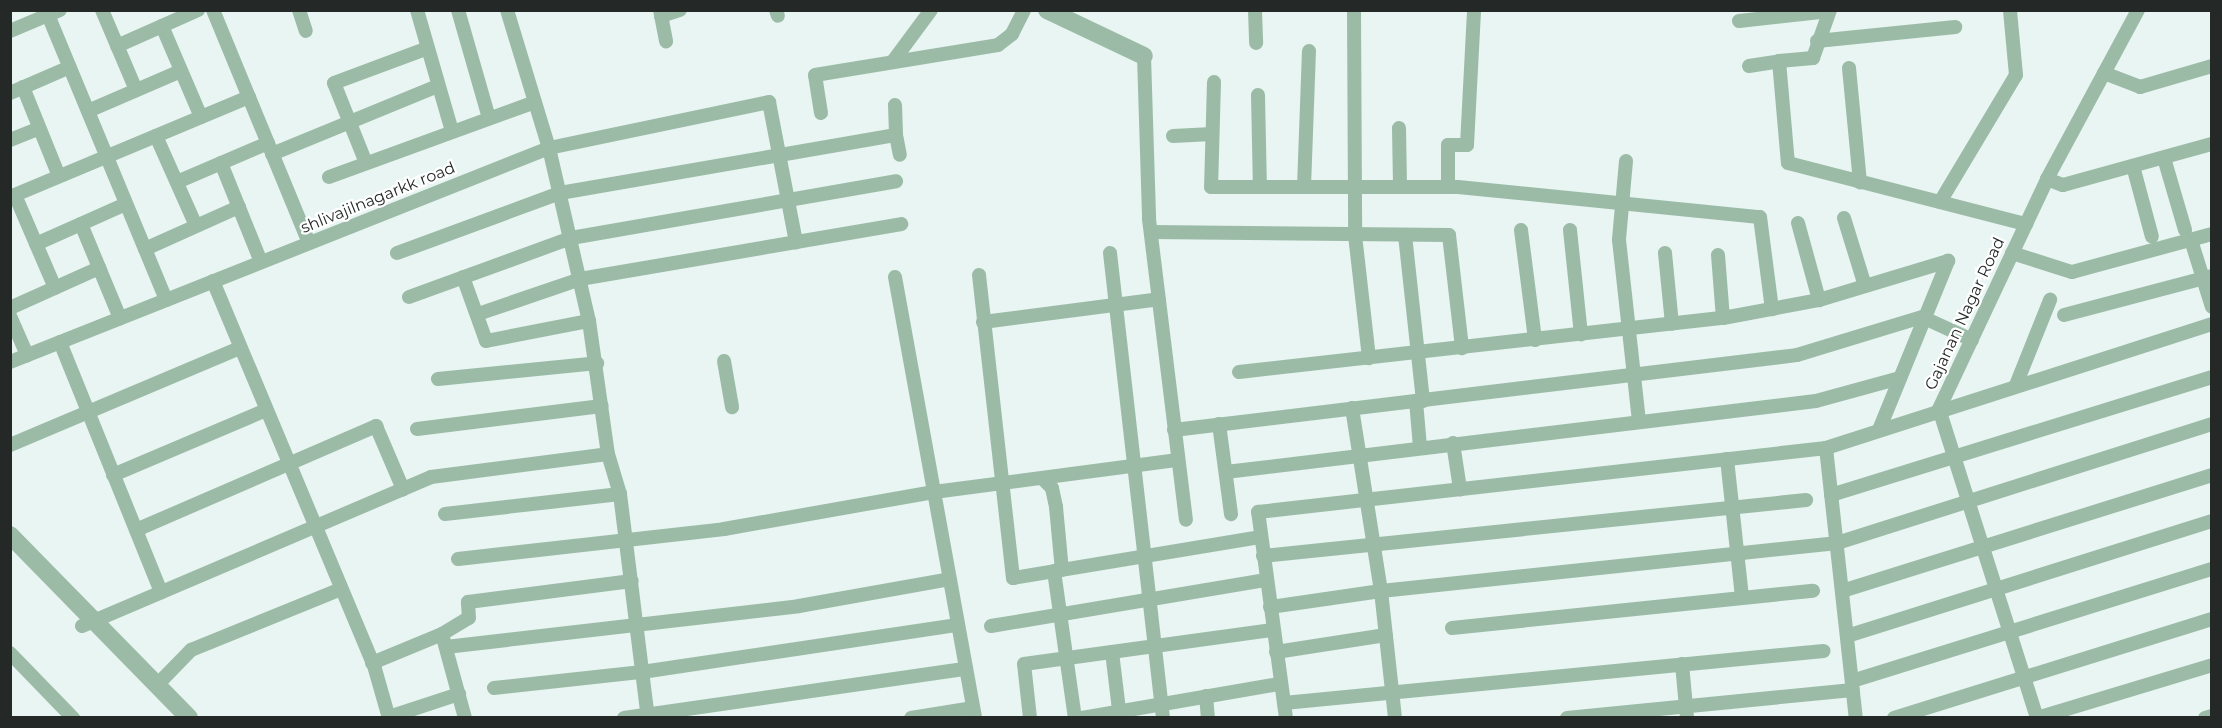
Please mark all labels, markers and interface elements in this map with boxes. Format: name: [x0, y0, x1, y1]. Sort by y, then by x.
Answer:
street label: shlivajilnagarkk road: [298, 158, 458, 238]
street label: Gajanan Nagar Road: [1921, 235, 2009, 393]

